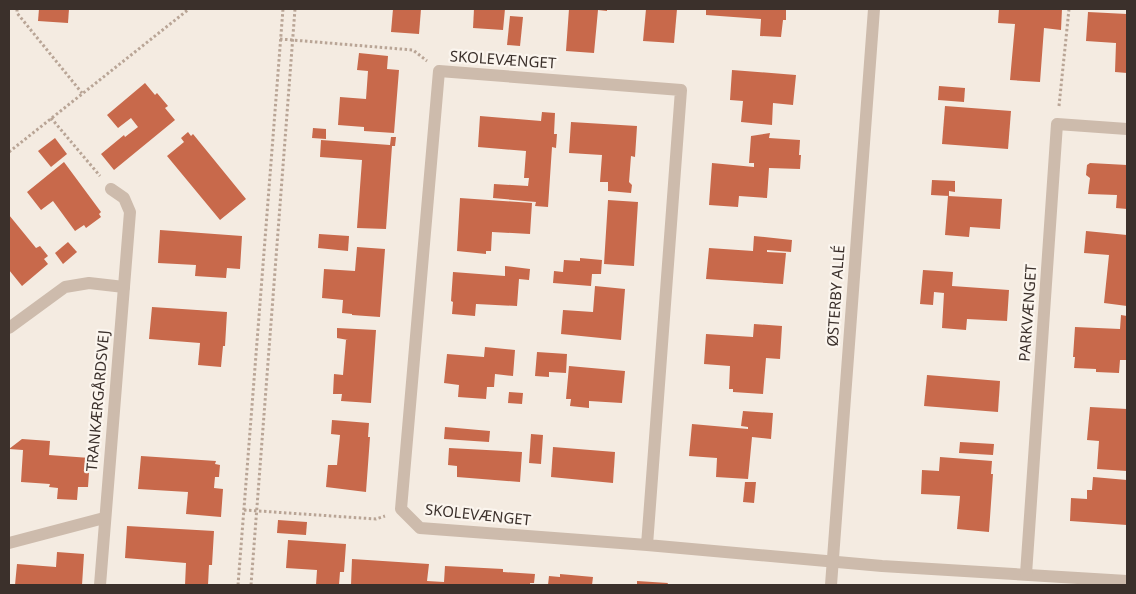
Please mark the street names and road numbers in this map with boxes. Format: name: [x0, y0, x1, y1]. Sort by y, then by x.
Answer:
street label: SKOLEVÆNGET: [449, 45, 557, 73]
street label: ØSTERBY ALLÉ: [821, 244, 849, 347]
street label: PARKVÆNGET: [1014, 263, 1040, 362]
street label: TRANKÆRGÅRDSVEJ: [81, 329, 113, 472]
street label: SKOLEVÆNGET: [424, 499, 533, 530]

